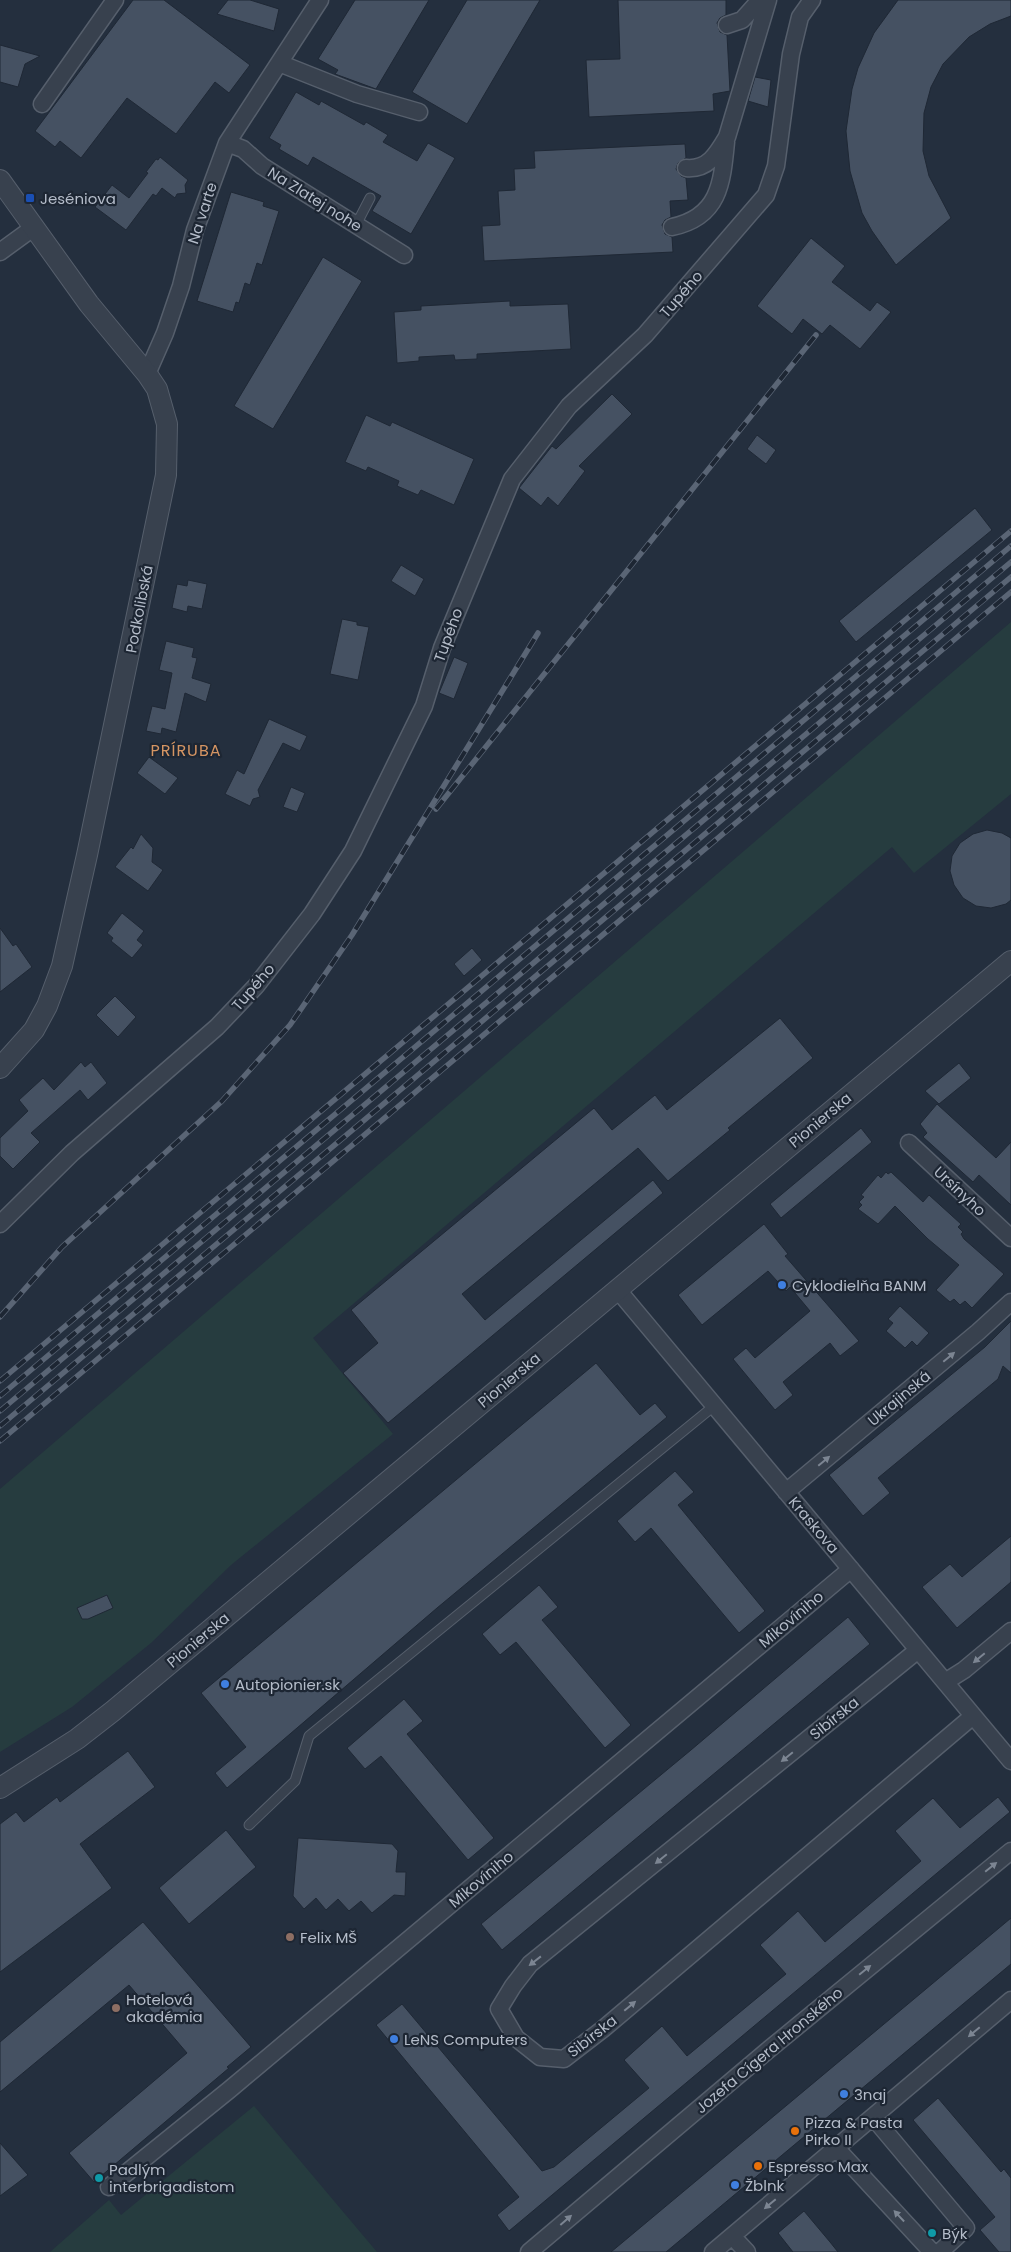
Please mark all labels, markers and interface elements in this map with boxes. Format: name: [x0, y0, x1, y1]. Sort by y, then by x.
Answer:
street label: Na Zlatej nohe: [264, 162, 366, 236]
street label: Na varte: [182, 180, 222, 246]
place label: Jeséniova: [40, 188, 116, 209]
marker: Jeséniova: [24, 192, 36, 204]
street label: Tupého: [655, 266, 707, 322]
street label: Podkolibská: [120, 563, 158, 655]
street label: Tupého: [428, 605, 468, 665]
district label: PRÍRUBA: [150, 739, 222, 762]
street label: Tupého: [227, 959, 279, 1015]
street label: Pionierska: [784, 1088, 856, 1152]
street label: Ursínyho: [929, 1161, 991, 1221]
place label: Cyklodielňa BANM: [792, 1275, 926, 1296]
marker: Cyklodielňa BANM: [776, 1279, 788, 1291]
street label: Pionierska: [473, 1348, 545, 1412]
one-way arrow: [942, 1351, 955, 1362]
street label: Ukrajinská: [863, 1365, 935, 1431]
one-way arrow: [817, 1455, 830, 1466]
street label: Kraskova: [784, 1492, 844, 1558]
street label: Mikovíniho: [754, 1586, 828, 1652]
street label: Pionierska: [162, 1608, 234, 1672]
one-way arrow: [973, 1652, 986, 1663]
place label: Autopionier.sk: [235, 1674, 340, 1695]
marker: Autopionier.sk: [219, 1678, 231, 1690]
street label: Sibírska: [805, 1692, 863, 1744]
one-way arrow: [781, 1751, 794, 1762]
street label: Mikovíniho: [444, 1846, 518, 1912]
one-way arrow: [655, 1854, 668, 1865]
one-way arrow: [985, 1862, 997, 1873]
place label: Felix MŠ: [300, 1927, 357, 1948]
marker: Felix MŠ: [284, 1931, 296, 1943]
one-way arrow: [529, 1956, 542, 1967]
one-way arrow: [859, 1965, 871, 1976]
street label: Jozefa Cígera Hronského: [691, 1982, 847, 2118]
place label: Hotelová akadémia: [126, 1989, 203, 2027]
one-way arrow: [624, 2000, 636, 2012]
marker: Hotelová akadémia: [110, 2002, 122, 2014]
street label: Sibírska: [563, 2010, 621, 2062]
one-way arrow: [967, 2026, 980, 2037]
place label: LeNS Computers: [404, 2029, 528, 2050]
marker: LeNS Computers: [388, 2033, 400, 2045]
place label: 3naj: [854, 2084, 886, 2105]
marker: 3naj: [838, 2088, 850, 2100]
place label: Pizza & Pasta Pirko II: [805, 2112, 903, 2150]
marker: Pizza & Pasta Pirko II: [789, 2125, 801, 2137]
place label: Espresso Max: [768, 2156, 868, 2177]
place label: Padlým interbrigadistom: [109, 2159, 235, 2197]
marker: Espresso Max: [752, 2160, 764, 2172]
marker: Padlým interbrigadistom: [93, 2172, 105, 2184]
place label: Žblnk: [745, 2175, 785, 2196]
marker: Žblnk: [729, 2179, 741, 2191]
one-way arrow: [763, 2199, 776, 2210]
one-way arrow: [893, 2211, 905, 2223]
one-way arrow: [559, 2214, 571, 2226]
place label: Býk: [942, 2223, 968, 2244]
marker: Býk: [926, 2227, 938, 2239]

